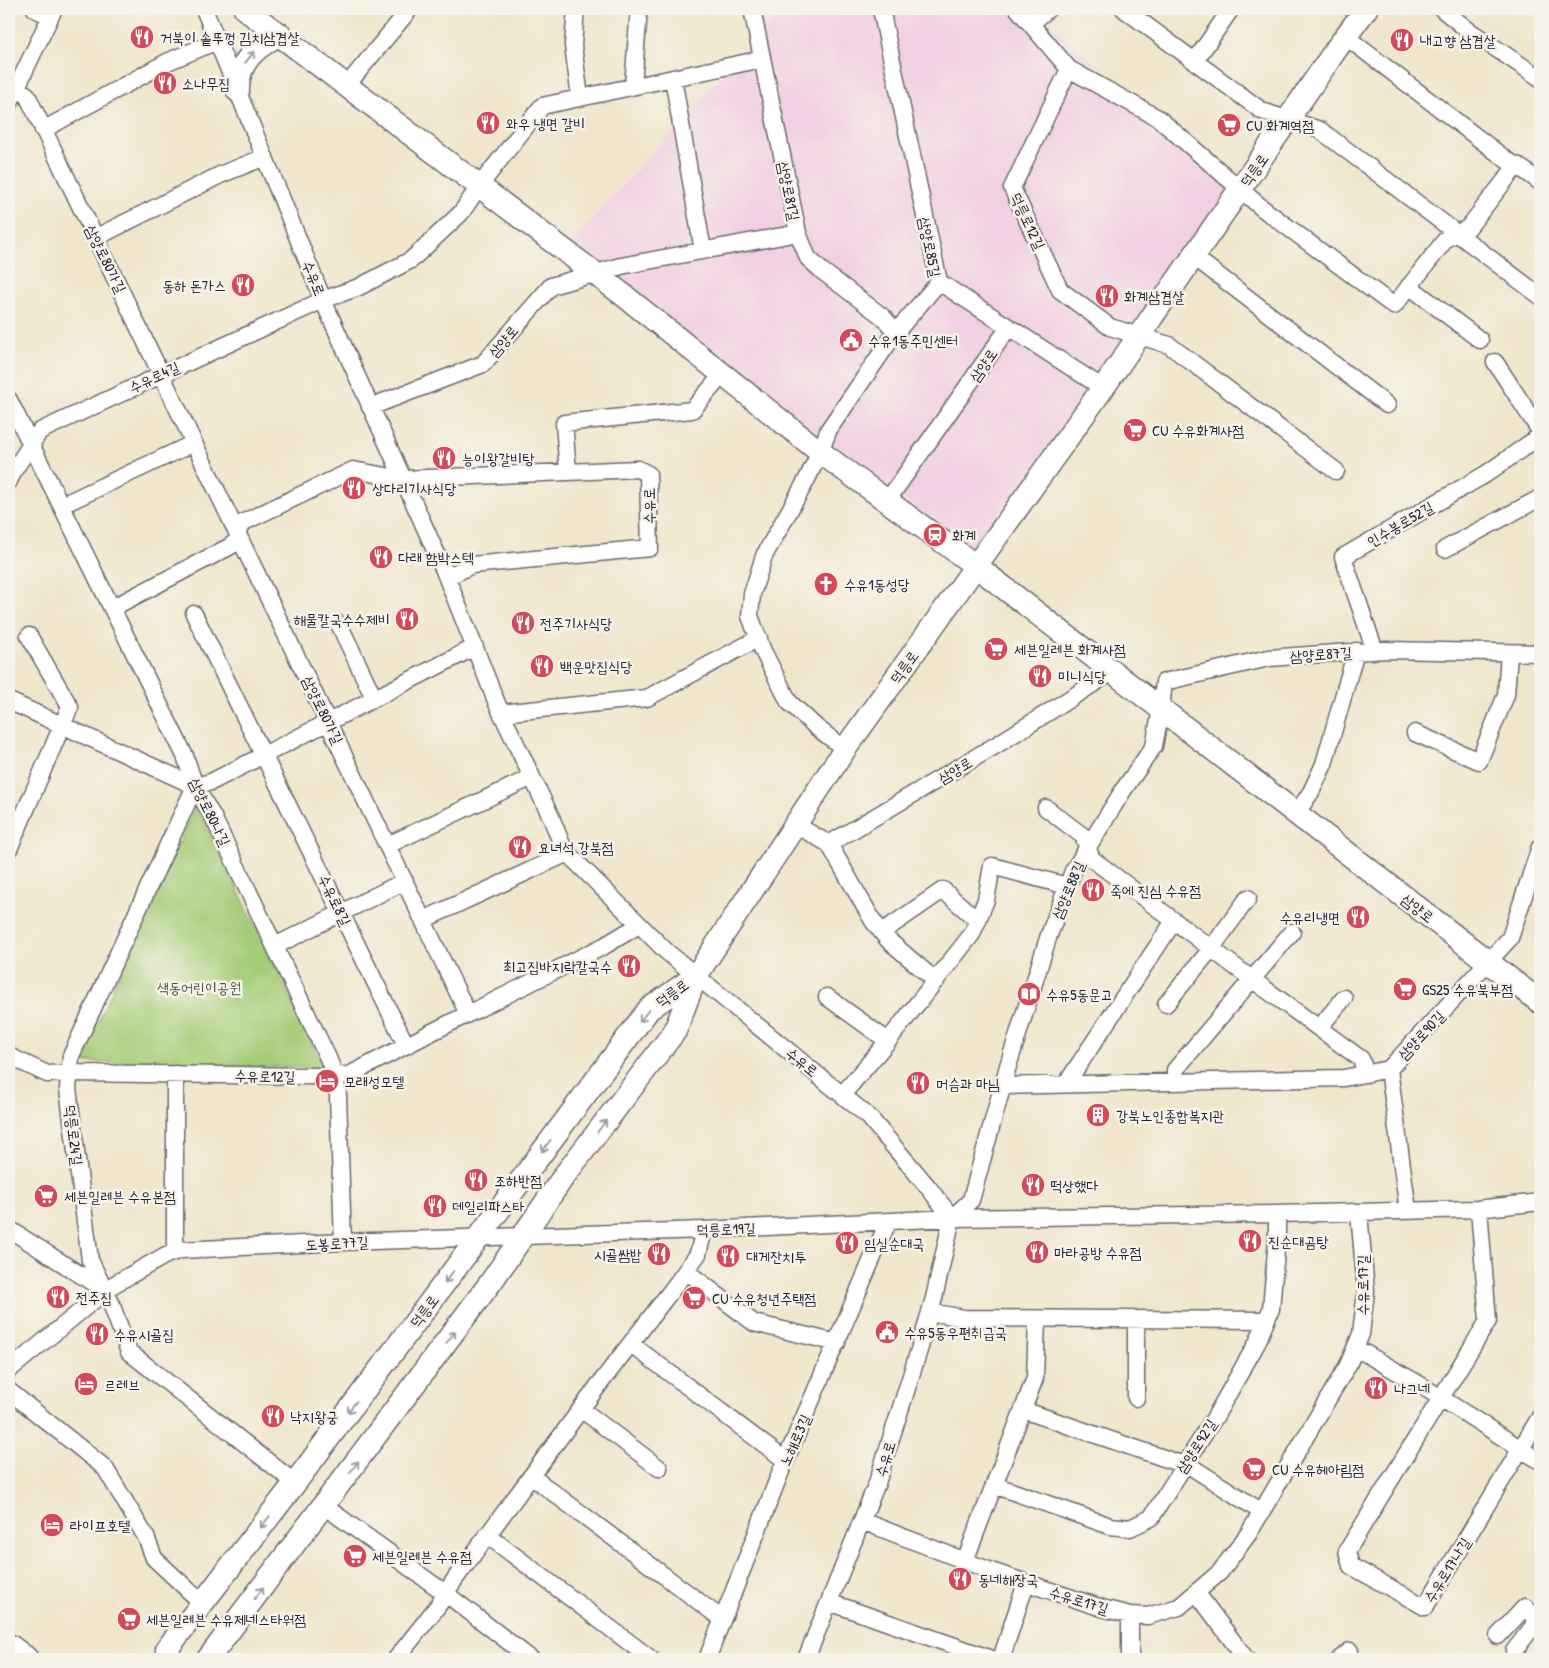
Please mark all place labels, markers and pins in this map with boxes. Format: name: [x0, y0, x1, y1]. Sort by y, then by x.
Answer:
restaurant icon: 거북이 솥뚜껑 김치삼겹살: [129, 24, 155, 50]
place label: 거북이 솥뚜껑 김치삼겹살: [160, 27, 300, 48]
restaurant icon: 내고향 삼겹살: [1389, 27, 1415, 53]
place label: 내고향 삼겹살: [1420, 30, 1496, 51]
restaurant icon: 소나무집: [152, 70, 178, 96]
place label: 소나무집: [182, 73, 230, 94]
restaurant icon: 와우 냉면 갈비: [475, 110, 501, 136]
supermarket icon: CU 화계역점: [1216, 112, 1242, 138]
place label: 와우 냉면 갈비: [506, 113, 585, 134]
place label: CU 화계역점: [1246, 115, 1314, 136]
restaurant icon: 동하 돈가스: [230, 272, 256, 298]
place label: 동하 돈가스: [162, 275, 226, 296]
restaurant icon: 화계삼겹살: [1094, 283, 1120, 309]
place label: 화계삼겹살: [1124, 286, 1184, 307]
public building icon: 수유1동주민센터: [838, 327, 864, 353]
place label: 수유1동주민센터: [868, 330, 958, 351]
supermarket icon: CU 수유화계사점: [1122, 417, 1148, 443]
place label: CU 수유화계사점: [1152, 420, 1244, 441]
restaurant icon: 능이왕갈비탕: [431, 445, 457, 471]
place label: 능이왕갈비탕: [462, 448, 535, 469]
restaurant icon: 상다리기사식당: [341, 475, 367, 501]
place label: 상다리기사식당: [372, 478, 457, 499]
station icon: 화계: [922, 522, 948, 548]
place label: 화계: [952, 525, 976, 546]
restaurant icon: 다래 함박스텍: [368, 544, 394, 570]
place label: 다래 함박스텍: [398, 547, 474, 568]
church icon: 수유1동성당: [813, 571, 839, 597]
place label: 수유1동성당: [844, 574, 910, 595]
restaurant icon: 해물칼국수수제비: [394, 606, 420, 632]
place label: 해물칼국수수제비: [293, 609, 390, 630]
restaurant icon: 전주기사식당: [510, 610, 536, 636]
place label: 전주기사식당: [540, 613, 612, 634]
supermarket icon: 세븐일레븐 화계사점: [983, 636, 1009, 662]
place label: 세븐일레븐 화계사점: [1014, 639, 1126, 660]
restaurant icon: 백운맛집식당: [529, 653, 555, 679]
place label: 백운맛집식당: [560, 656, 632, 677]
restaurant icon: 미니식당: [1027, 663, 1053, 689]
place label: 미니식당: [1058, 666, 1106, 687]
restaurant icon: 요녀석 강북점: [507, 834, 533, 860]
place label: 요녀석 강북점: [538, 837, 614, 858]
restaurant icon: 죽에 진심 수유점: [1080, 877, 1106, 903]
place label: 죽에 진심 수유점: [1110, 880, 1201, 901]
restaurant icon: 수유리냉면: [1345, 904, 1371, 930]
place label: 수유리냉면: [1280, 907, 1340, 928]
restaurant icon: 최고집바지락칼국수: [616, 953, 642, 979]
place label: 최고집바지락칼국수: [503, 956, 612, 977]
supermarket icon: GS25 수유북부점: [1392, 976, 1418, 1002]
place label: GS25 수유북부점: [1422, 979, 1513, 1000]
library icon: 수유5동문고: [1016, 981, 1042, 1007]
place label: 수유5동문고: [1046, 984, 1113, 1005]
hotel icon: 모래성모텔: [314, 1068, 340, 1094]
restaurant icon: 머슴과 마님: [905, 1070, 931, 1096]
place label: 모래성모텔: [344, 1071, 404, 1092]
place label: 머슴과 마님: [936, 1073, 1000, 1094]
building icon: 강북노인종합복지관: [1085, 1102, 1111, 1128]
place label: 강북노인종합복지관: [1116, 1105, 1225, 1126]
restaurant icon: 조하반점: [463, 1167, 489, 1193]
place label: 조하반점: [494, 1170, 542, 1191]
restaurant icon: 떡상했다: [1020, 1172, 1046, 1198]
place label: 떡상했다: [1050, 1175, 1098, 1196]
supermarket icon: 세븐일레븐 수유본점: [33, 1183, 59, 1209]
place label: 세븐일레븐 수유본점: [64, 1186, 176, 1207]
restaurant icon: 데일리파스타: [422, 1193, 448, 1219]
place label: 데일리파스타: [452, 1196, 524, 1217]
restaurant icon: 진순대곰탕: [1237, 1228, 1263, 1254]
restaurant icon: 임실순대국: [834, 1230, 860, 1256]
place label: 진순대곰탕: [1268, 1231, 1329, 1252]
place label: 임실순대국: [864, 1233, 924, 1254]
restaurant icon: 마라공방 수유점: [1024, 1239, 1050, 1265]
restaurant icon: 시골쌈밥: [646, 1241, 672, 1267]
place label: 마라공방 수유점: [1054, 1242, 1142, 1263]
restaurant icon: 대게잔치투: [715, 1243, 741, 1269]
place label: 시골쌈밥: [594, 1244, 642, 1265]
place label: 대게잔치투: [746, 1246, 806, 1267]
restaurant icon: 전주집: [45, 1284, 71, 1310]
supermarket icon: CU 수유청년주택점: [681, 1285, 707, 1311]
place label: 전주집: [76, 1287, 112, 1308]
place label: CU 수유청년주택점: [712, 1288, 816, 1309]
public building icon: 수유5동우편취급국: [874, 1319, 900, 1345]
restaurant icon: 수유시골집: [84, 1321, 110, 1347]
place label: 수유5동우편취급국: [904, 1322, 1007, 1343]
place label: 수유시골집: [114, 1324, 174, 1345]
hotel icon: 르레브: [73, 1371, 99, 1397]
place label: 르레브: [104, 1374, 140, 1395]
restaurant icon: 나그네: [1363, 1375, 1389, 1401]
place label: 나그네: [1394, 1378, 1430, 1399]
restaurant icon: 낙지왕궁: [260, 1403, 286, 1429]
place label: 낙지왕궁: [290, 1406, 338, 1427]
supermarket icon: CU 수유헤아림점: [1241, 1456, 1267, 1482]
place label: CU 수유헤아림점: [1272, 1459, 1364, 1480]
hotel icon: 라이프호텔: [39, 1512, 65, 1538]
place label: 라이프호텔: [70, 1515, 130, 1536]
supermarket icon: 세븐일레븐 수유점: [342, 1543, 368, 1569]
place label: 세븐일레븐 수유점: [372, 1546, 472, 1567]
restaurant icon: 동네해장국: [947, 1566, 973, 1592]
place label: 동네해장국: [978, 1569, 1038, 1590]
supermarket icon: 세븐일레븐 수유제네스타워점: [116, 1606, 142, 1632]
place label: 세븐일레븐 수유제네스타워점: [146, 1609, 306, 1630]

